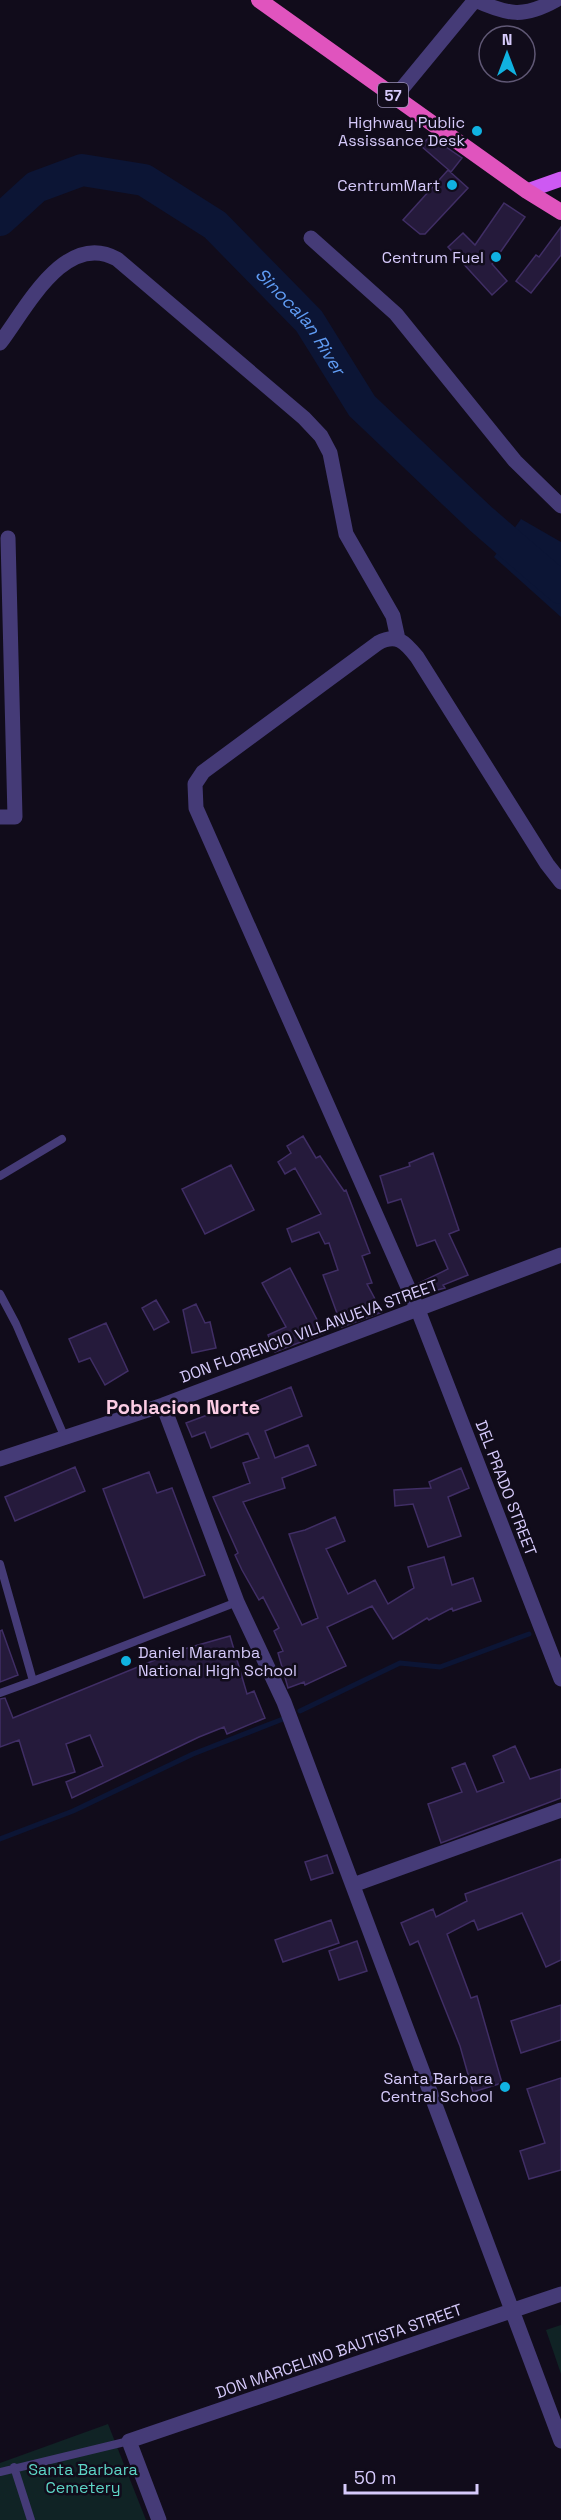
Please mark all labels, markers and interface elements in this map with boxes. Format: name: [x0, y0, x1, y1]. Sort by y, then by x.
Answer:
north arrow: [477, 24, 537, 84]
text: N: [502, 29, 512, 50]
road number: 57: [378, 83, 408, 107]
place label: Highway Public Assissance Desk: [338, 112, 465, 151]
marker: Highway Public Assissance Desk: [470, 124, 484, 138]
place label: CentrumMart: [337, 175, 440, 196]
marker: CentrumMart: [445, 178, 459, 192]
place label: Centrum Fuel: [382, 247, 484, 268]
marker: Centrum Fuel: [489, 250, 503, 264]
water label: Sinocalan River: [251, 262, 352, 381]
street label: DON FLORENCIO VILLANUEVA STREET: [177, 1274, 441, 1388]
district label: Poblacion Norte: [106, 1394, 260, 1420]
street label: DEL PRADO STREET: [470, 1417, 542, 1559]
place label: Daniel Maramba National High School: [138, 1642, 297, 1681]
marker: Daniel Maramba National High School: [119, 1654, 133, 1668]
place label: Santa Barbara Central School: [380, 2068, 493, 2107]
marker: Santa Barbara Central School: [498, 2080, 512, 2094]
street label: DON MARCELINO BAUTISTA STREET: [213, 2299, 465, 2403]
scale bar: [345, 2457, 477, 2495]
park label: Santa Barbara Cemetery: [28, 2459, 138, 2498]
text: 50 m: [354, 2466, 396, 2489]

